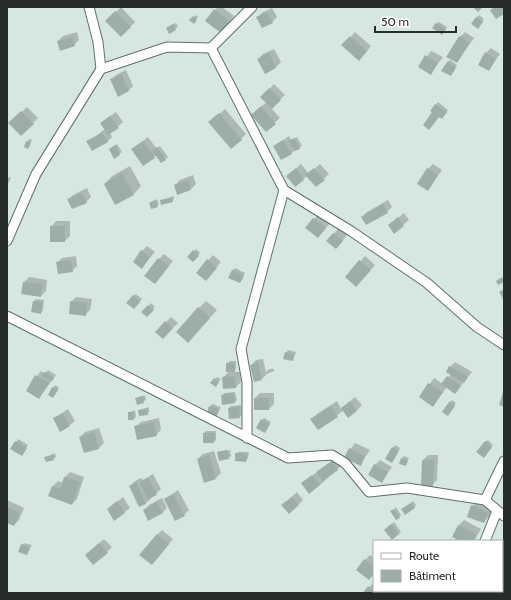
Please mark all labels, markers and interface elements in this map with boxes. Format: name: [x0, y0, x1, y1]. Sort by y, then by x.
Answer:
scale bar: [375, 8, 456, 34]
text: 50 m: [381, 14, 409, 29]
legend: [373, 540, 503, 592]
text: Route: [409, 548, 439, 563]
text: Bâtiment: [409, 568, 456, 583]

